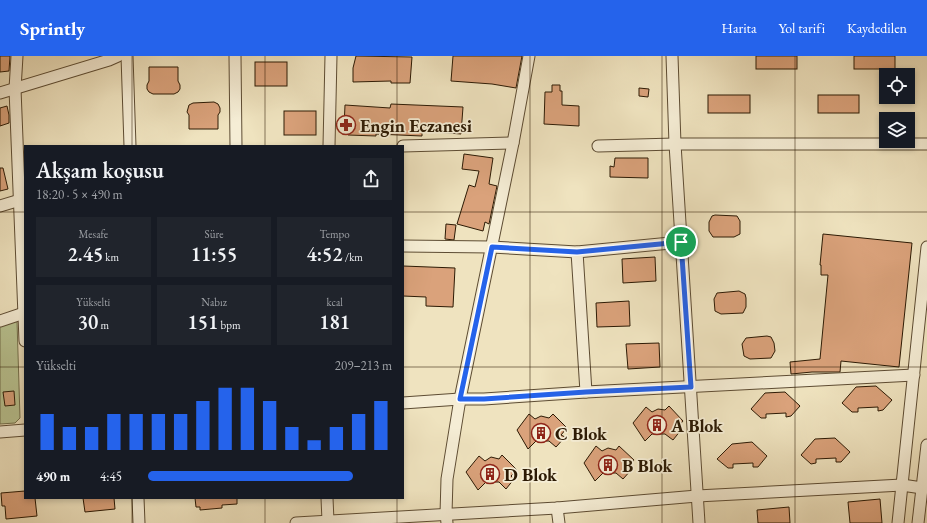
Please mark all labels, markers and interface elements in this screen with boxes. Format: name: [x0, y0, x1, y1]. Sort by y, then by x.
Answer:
text: Sprintly: [20, 16, 85, 41]
text: Harita: [722, 19, 757, 37]
text: Yol tarifi: [779, 19, 825, 37]
text: Kaydedilen: [847, 19, 907, 37]
map controls: [879, 68, 915, 148]
button: locate: [879, 68, 915, 104]
button: layers: [879, 112, 915, 148]
pharmacy icon: Engin Eczanesi: [335, 114, 357, 136]
place label: Engin Eczanesi: [360, 114, 473, 137]
text: Akşam koşusu: [36, 156, 164, 185]
button: share: [350, 158, 392, 200]
text: 18:20 · 5 × 490 m: [36, 186, 123, 203]
pin: [664, 225, 698, 259]
text: Mesafe: [79, 227, 108, 241]
text: Süre: [205, 227, 223, 241]
text: Tempo: [320, 227, 350, 241]
icon: arrive: [670, 231, 692, 253]
text: 2.45: [68, 241, 103, 267]
text: 11:55: [191, 241, 237, 267]
text: 4:52: [306, 241, 343, 267]
text: km: [103, 250, 119, 264]
text: /km: [343, 250, 363, 264]
text: Yükselti: [76, 295, 110, 309]
text: Nabız: [201, 295, 227, 309]
text: kcal: [326, 295, 343, 309]
text: 30: [78, 309, 98, 335]
text: 151: [188, 309, 218, 335]
text: 181: [319, 309, 350, 335]
text: m: [98, 318, 109, 332]
text: bpm: [218, 318, 240, 332]
text: Yükselti: [36, 357, 76, 374]
text: 209–213 m: [335, 357, 392, 374]
building icon: A Blok: [646, 414, 668, 436]
place label: A Blok: [670, 414, 724, 437]
building icon: C Blok: [530, 422, 552, 444]
place label: C Blok: [555, 422, 608, 445]
building icon: B Blok: [597, 454, 619, 476]
place label: B Blok: [622, 454, 673, 477]
building icon: D Blok: [479, 463, 501, 485]
place label: D Blok: [504, 463, 558, 486]
text: 490 m: [36, 468, 70, 485]
text: 4:45: [100, 468, 122, 485]

